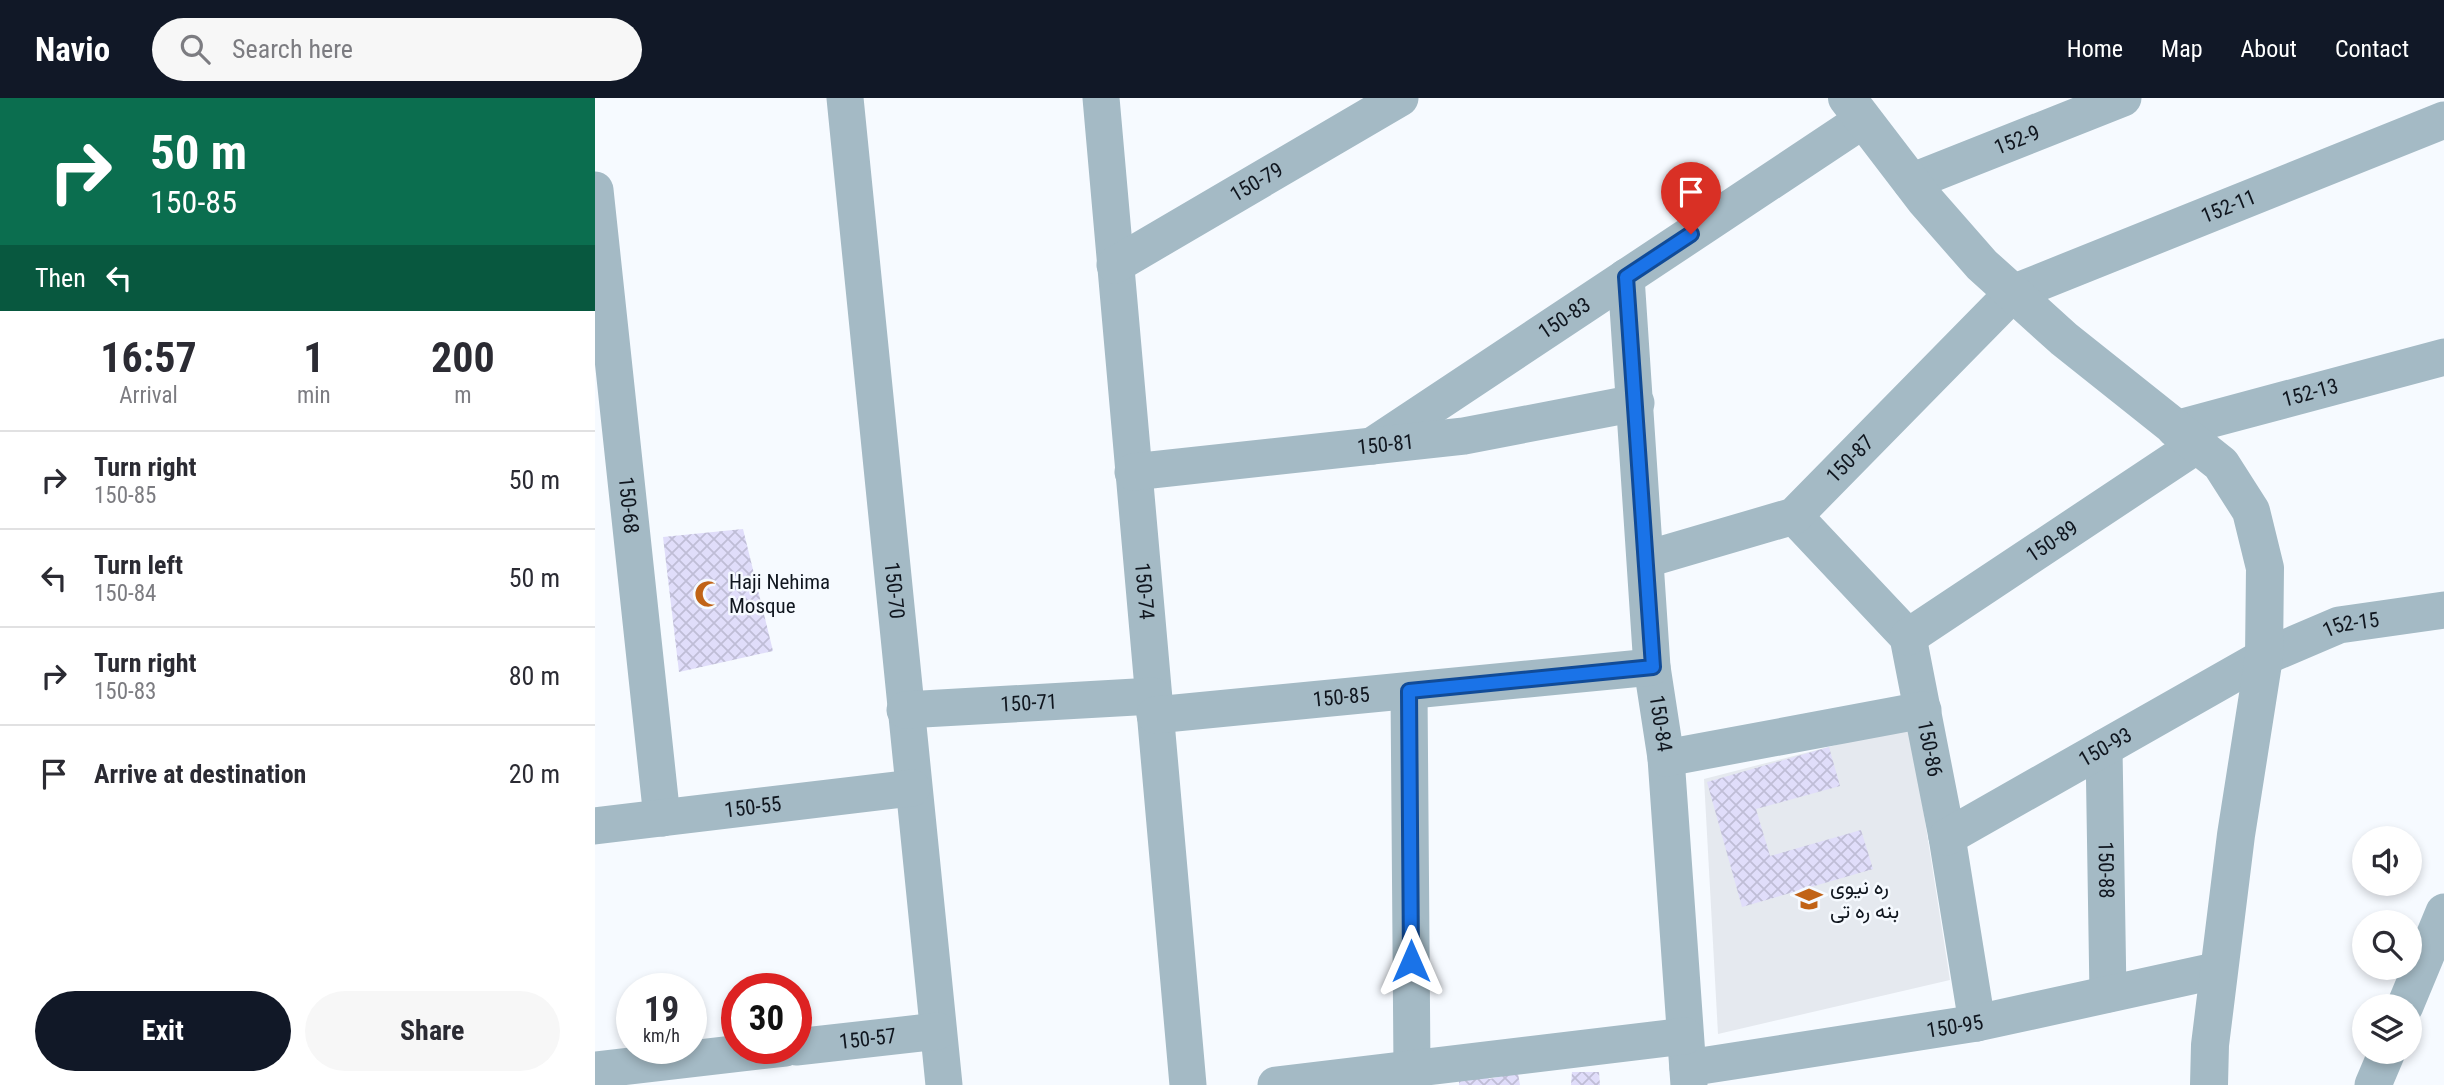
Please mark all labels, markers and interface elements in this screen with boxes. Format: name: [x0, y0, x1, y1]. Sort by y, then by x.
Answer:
search box: [152, 18, 642, 81]
text: Navio: [35, 30, 110, 69]
icon: search: [176, 30, 214, 68]
text: Search here: [232, 34, 353, 64]
text: Home: [2067, 35, 2123, 63]
text: Map: [2161, 35, 2203, 63]
text: About: [2241, 35, 2297, 63]
text: Contact: [2335, 35, 2409, 63]
street label: 152-9: [1991, 120, 2043, 160]
text: 50 m: [150, 124, 247, 181]
icon: right: [35, 126, 126, 217]
street label: 150-79: [1226, 157, 1287, 207]
pin: [1661, 162, 1721, 234]
icon: arrive: [1672, 173, 1710, 211]
text: 150-85: [150, 183, 237, 221]
street label: 152-11: [2198, 185, 2260, 228]
icon: left: [100, 259, 138, 297]
text: Then: [35, 263, 86, 293]
street label: 150-83: [1534, 292, 1595, 344]
text: 16:57: [100, 333, 197, 382]
text: 1: [303, 333, 324, 382]
text: 200: [431, 333, 495, 382]
street label: 152-13: [2280, 374, 2341, 412]
text: Arrival: [119, 382, 178, 409]
text: min: [297, 382, 331, 409]
text: m: [454, 382, 471, 409]
street label: 150-81: [1356, 430, 1415, 460]
street label: 150-87: [1821, 430, 1879, 488]
text: Turn right: [94, 452, 196, 482]
icon: right: [35, 461, 73, 499]
text: 50 m: [509, 465, 560, 495]
street label: 150-68: [614, 476, 644, 535]
text: 150-85: [94, 482, 156, 509]
street label: 150-89: [2022, 515, 2083, 567]
text: Turn left: [94, 550, 183, 580]
icon: left: [35, 559, 73, 597]
street label: 150-70: [880, 561, 909, 620]
street label: 150-74: [1130, 562, 1159, 621]
text: 50 m: [509, 563, 560, 593]
place label: Haji Nehima Mosque: [729, 570, 830, 618]
mosque icon: Haji Nehima Mosque: [693, 579, 723, 609]
text: 150-84: [94, 580, 156, 607]
street label: 152-15: [2319, 607, 2381, 643]
text: Turn right: [94, 648, 196, 678]
icon: right: [35, 657, 73, 695]
text: 80 m: [509, 661, 560, 691]
text: 150-83: [94, 678, 156, 705]
street label: 150-85: [1312, 682, 1371, 712]
street label: 150-71: [1000, 689, 1058, 717]
street label: 150-84: [1644, 693, 1677, 754]
street label: 150-86: [1913, 718, 1947, 779]
street label: 150-93: [2075, 723, 2136, 772]
icon: arrive: [35, 755, 73, 793]
text: Arrive at destination: [94, 759, 306, 789]
text: 20 m: [509, 759, 560, 789]
street label: 150-55: [723, 792, 783, 822]
map controls: [2352, 826, 2422, 1064]
button: sound: [2352, 826, 2422, 896]
street label: 150-88: [2094, 841, 2118, 899]
place label: ره نیوی بنه ره تی: [1830, 875, 1899, 924]
school or university icon: ره نیوی بنه ره تی: [1794, 884, 1824, 914]
button: search: [2352, 910, 2422, 980]
position arrow: [1374, 924, 1448, 998]
speed limit sign: 30: [721, 973, 812, 1064]
text: 19: [644, 989, 679, 1030]
button: Exit: [35, 991, 291, 1071]
button: Share: [305, 991, 560, 1071]
button: layers: [2352, 994, 2422, 1064]
street label: 150-95: [1925, 1010, 1985, 1043]
street label: 150-57: [838, 1024, 897, 1054]
text: km/h: [643, 1025, 680, 1046]

